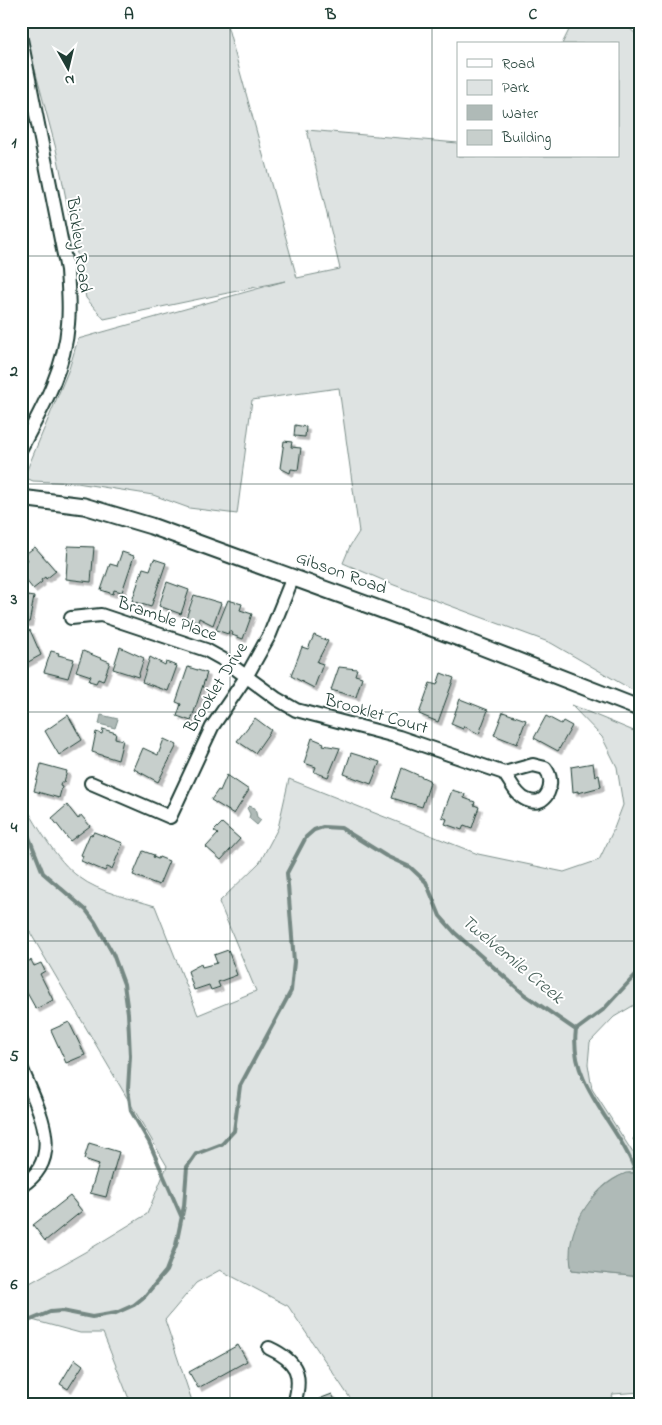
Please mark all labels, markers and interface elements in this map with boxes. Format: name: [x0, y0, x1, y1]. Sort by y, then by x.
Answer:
text: A: [124, 3, 134, 27]
text: B: [325, 3, 337, 27]
text: C: [529, 3, 538, 27]
north arrow: [42, 42, 92, 92]
legend: [457, 42, 620, 158]
text: Road: [502, 53, 535, 75]
text: N: [63, 68, 76, 90]
text: Park: [502, 77, 530, 99]
text: Water: [502, 103, 538, 125]
text: Building: [501, 127, 551, 150]
text: 1: [11, 131, 17, 155]
street label: Bickley Road: [58, 195, 98, 294]
text: 2: [9, 360, 18, 384]
street label: Gibson Road: [292, 546, 390, 602]
text: 3: [10, 588, 18, 612]
street label: Bramble Place: [113, 590, 221, 650]
street label: Brooklet Drive: [178, 637, 256, 739]
street label: Brooklet Court: [320, 688, 431, 742]
text: 4: [10, 816, 18, 840]
water label: Twelvemile Creek: [455, 909, 570, 1011]
text: 5: [9, 1045, 19, 1069]
text: 6: [9, 1273, 18, 1297]

